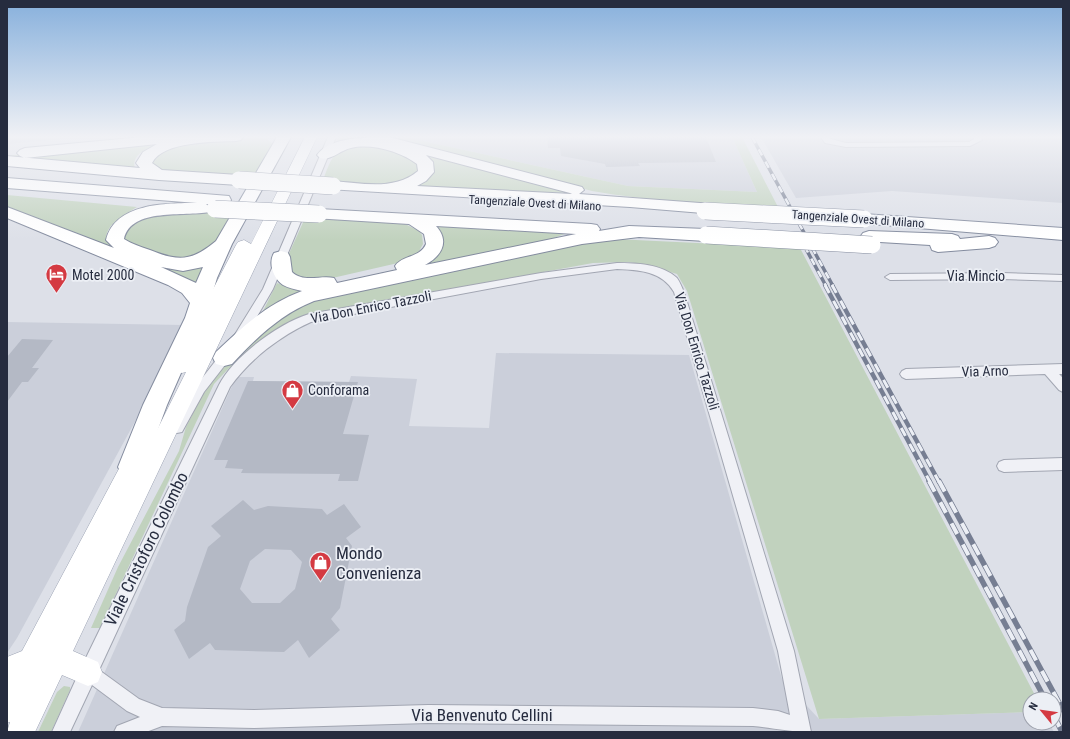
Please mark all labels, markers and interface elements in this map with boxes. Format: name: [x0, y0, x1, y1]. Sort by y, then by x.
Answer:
street label: Tangenziale Ovest di Milano: [468, 193, 602, 213]
street label: Tangenziale Ovest di Milano: [791, 207, 925, 231]
hotel icon: Motel 2000: [44, 262, 70, 295]
place label: Motel 2000: [72, 267, 134, 283]
street label: Via Mincio: [947, 268, 1005, 284]
street label: Via Don Enrico Tazzoli: [309, 287, 433, 327]
street label: Via Don Enrico Tazzoli: [671, 290, 723, 412]
street label: Via Arno: [961, 362, 1009, 380]
shop icon: Conforama: [280, 377, 306, 410]
place label: Conforama: [308, 382, 369, 398]
street label: Viale Cristoforo Colombo: [100, 469, 192, 629]
place label: Mondo Convenienza: [336, 543, 421, 583]
shop icon: Mondo Convenienza: [308, 550, 334, 583]
north arrow: [1022, 691, 1062, 731]
text: N: [1026, 700, 1041, 712]
street label: Via Benvenuto Cellini: [411, 705, 553, 725]

